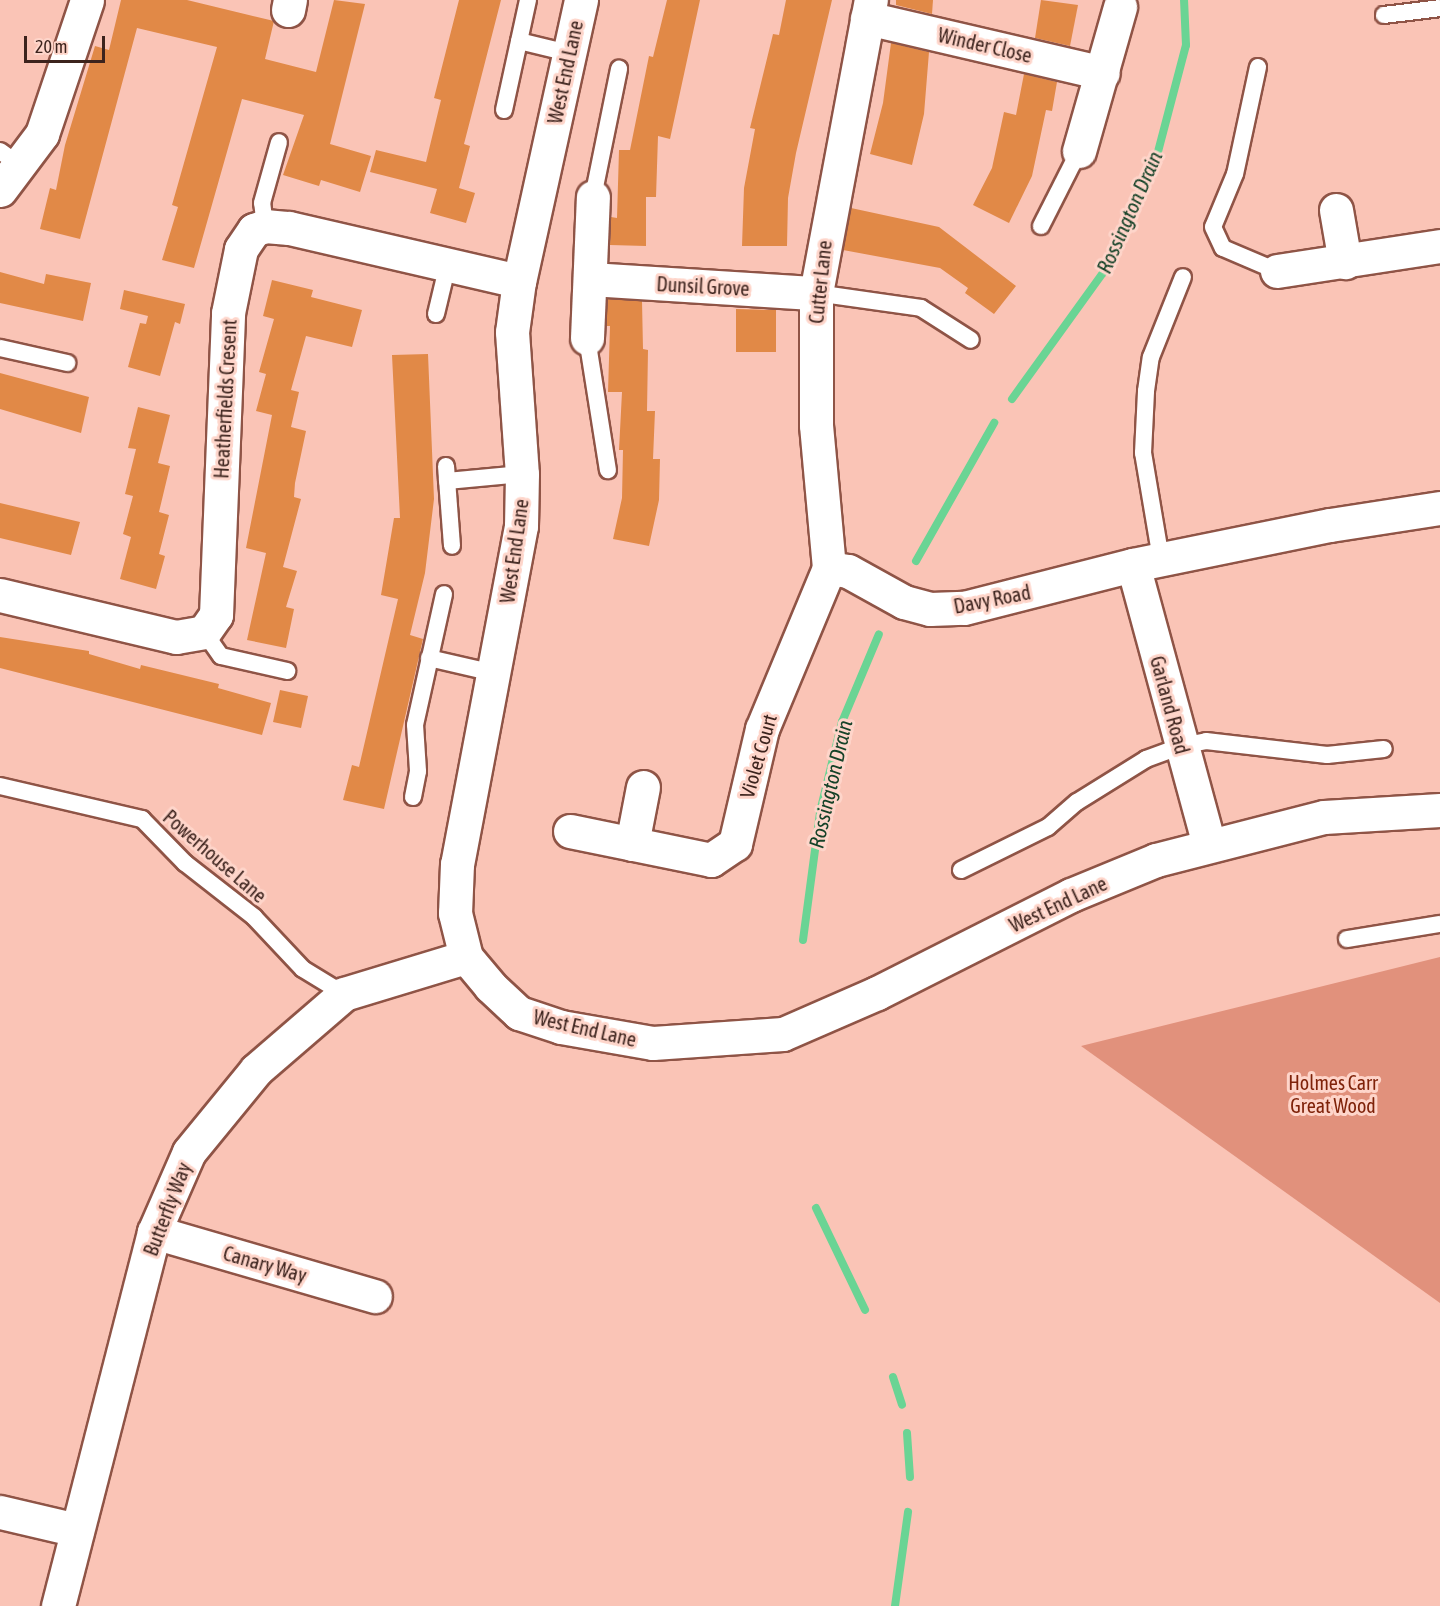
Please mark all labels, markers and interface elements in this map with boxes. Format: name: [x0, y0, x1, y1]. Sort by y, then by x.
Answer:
street label: West End Lane: [542, 18, 588, 126]
street label: Winder Close: [936, 23, 1034, 67]
scale bar: [27, 24, 108, 62]
text: 20 m: [35, 36, 67, 57]
water label: Rossington Drain: [1091, 147, 1167, 277]
street label: Cutter Lane: [804, 239, 836, 325]
street label: Dunsil Grove: [656, 272, 750, 300]
street label: Heatherfields Cresent: [209, 319, 241, 479]
street label: West End Lane: [495, 497, 533, 605]
street label: Davy Road: [951, 580, 1033, 618]
street label: Garland Road: [1145, 653, 1195, 757]
street label: Violet Court: [735, 711, 781, 801]
water label: Rossington Drain: [803, 717, 857, 851]
street label: Powerhouse Lane: [158, 805, 272, 907]
street label: West End Lane: [1005, 871, 1111, 937]
street label: West End Lane: [531, 1005, 639, 1051]
park label: Holmes Carr Great Wood: [1288, 1071, 1378, 1118]
street label: Butterfly Way: [138, 1159, 196, 1259]
street label: Canary Way: [221, 1241, 309, 1287]

